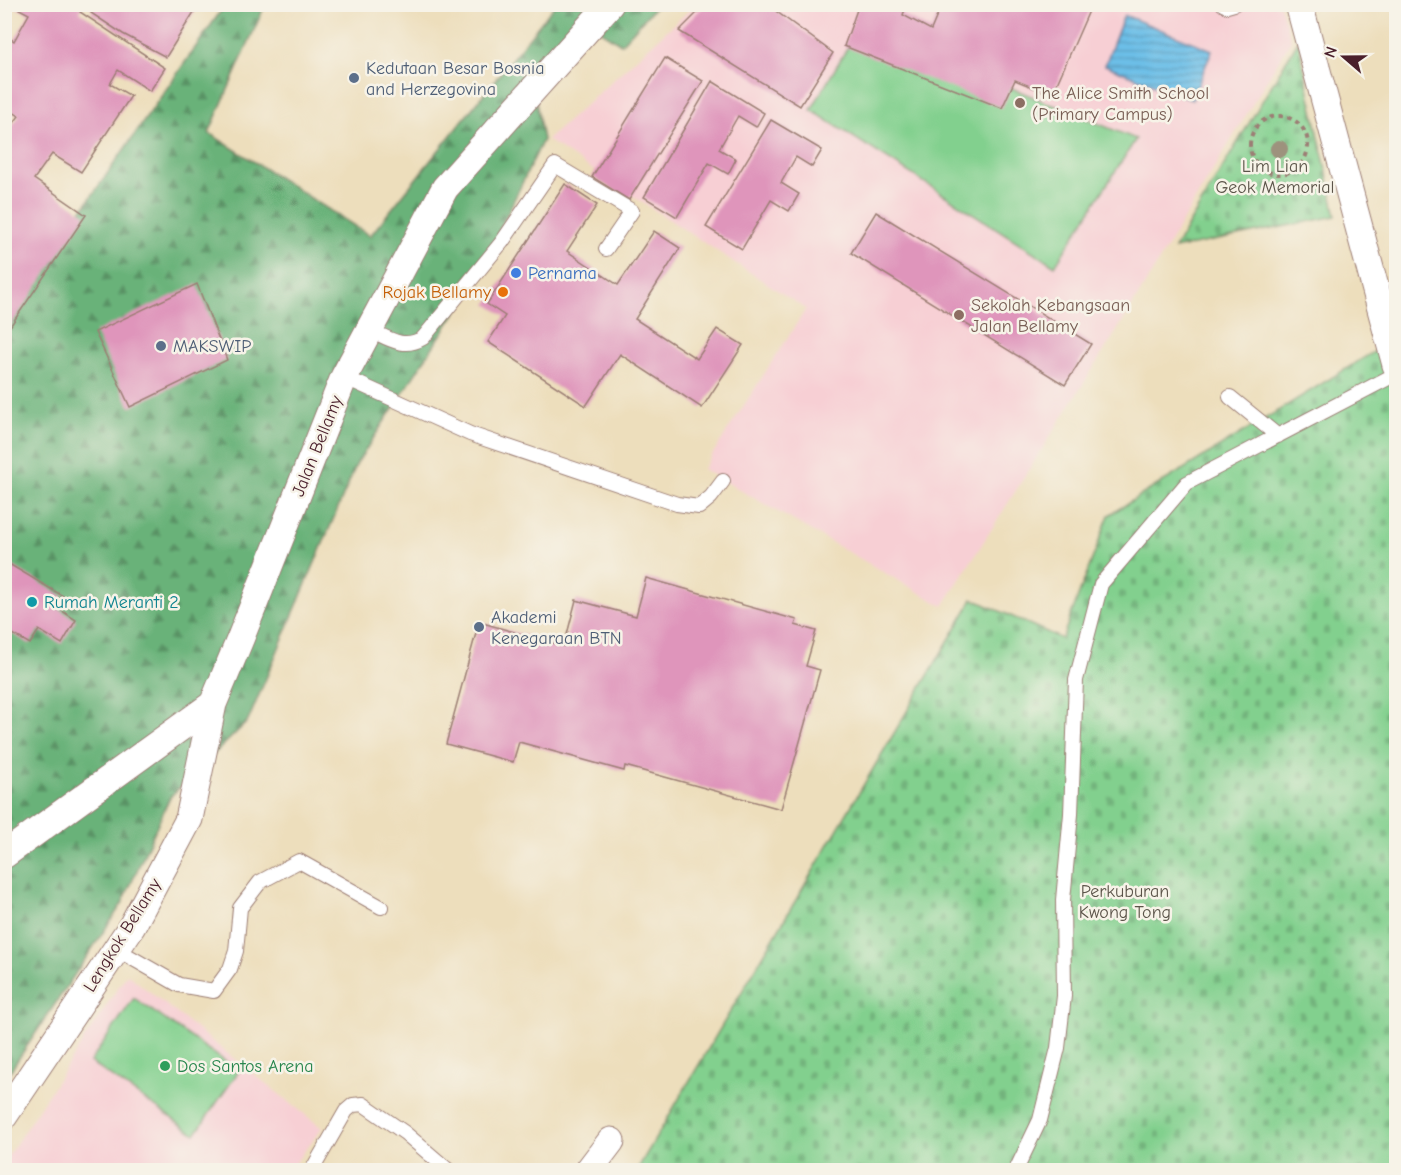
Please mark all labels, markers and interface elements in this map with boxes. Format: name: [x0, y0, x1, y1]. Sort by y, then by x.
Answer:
north arrow: [1314, 27, 1374, 87]
text: N: [1321, 44, 1341, 60]
place label: Kedutaan Besar Bosnia and Herzegovina: [366, 58, 544, 100]
marker: Kedutaan Besar Bosnia and Herzegovina: [347, 71, 361, 85]
place label: The Alice Smith School (Primary Campus): [1032, 83, 1209, 125]
marker: The Alice Smith School (Primary Campus): [1013, 96, 1027, 110]
park label: Lim Lian Geok Memorial: [1215, 156, 1335, 198]
place label: Pernama: [528, 263, 597, 284]
marker: Pernama: [509, 266, 523, 280]
place label: Rojak Bellamy: [383, 282, 492, 303]
marker: Rojak Bellamy: [496, 285, 510, 299]
place label: Sekolah Kebangsaan Jalan Bellamy: [971, 295, 1130, 337]
marker: Sekolah Kebangsaan Jalan Bellamy: [952, 308, 966, 322]
place label: MAKSWIP: [173, 336, 251, 357]
marker: MAKSWIP: [154, 339, 168, 353]
street label: Jalan Bellamy: [288, 392, 348, 500]
place label: Rumah Meranti 2: [44, 592, 179, 613]
marker: Rumah Meranti 2: [25, 595, 39, 609]
place label: Akademi Kenegaraan BTN: [491, 607, 622, 649]
marker: Akademi Kenegaraan BTN: [472, 620, 486, 634]
street label: Lengkok Bellamy: [79, 874, 166, 996]
park label: Perkuburan Kwong Tong: [1079, 881, 1171, 923]
place label: Dos Santos Arena: [177, 1056, 313, 1077]
marker: Dos Santos Arena: [158, 1059, 172, 1073]

